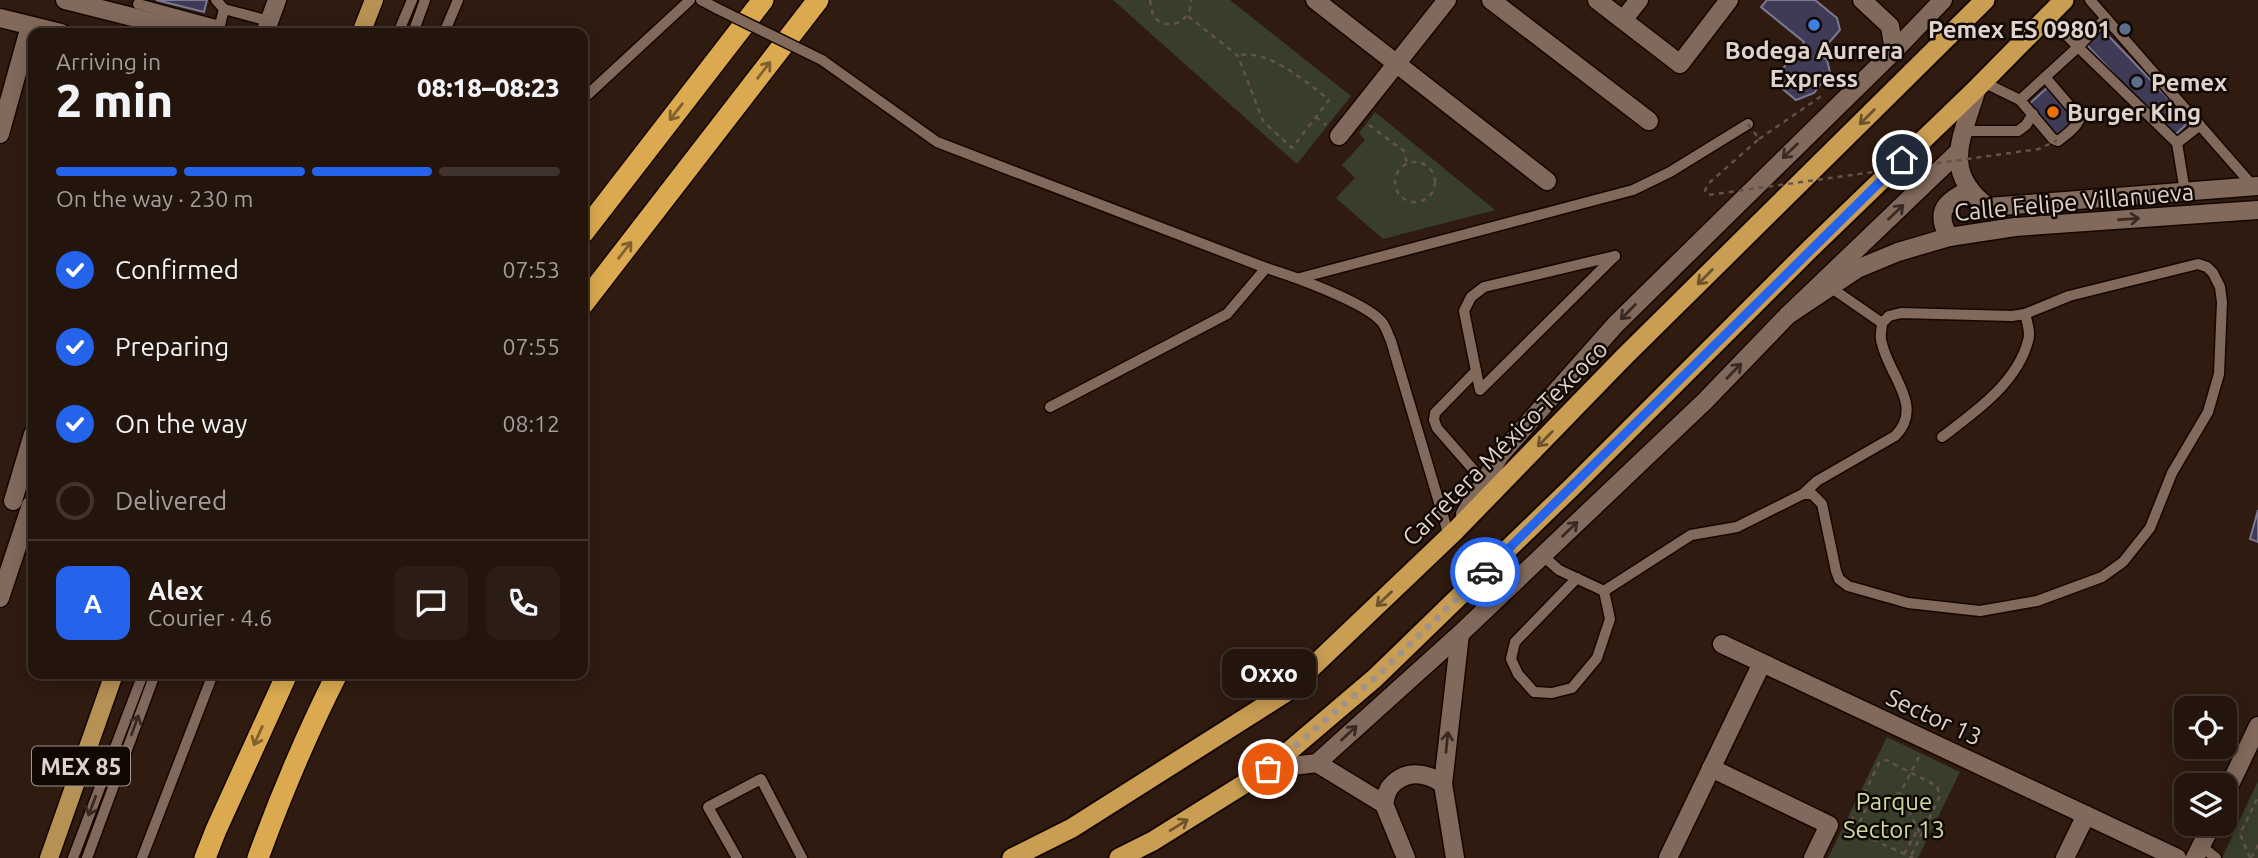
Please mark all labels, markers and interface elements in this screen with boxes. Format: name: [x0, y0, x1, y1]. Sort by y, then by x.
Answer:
place label: Pemex ES 09801: [1928, 16, 2111, 43]
marker: Bodega Aurrera Express: [1806, 17, 1822, 33]
marker: Pemex ES 09801: [2117, 21, 2133, 37]
place label: Bodega Aurrera Express: [1725, 37, 1903, 92]
text: Arriving in: [56, 49, 161, 74]
one-way arrow: [756, 61, 771, 80]
place label: Pemex: [2151, 69, 2227, 96]
text: 08:18–08:23: [417, 73, 560, 102]
text: 2 min: [56, 74, 173, 126]
marker: Pemex: [2129, 74, 2145, 90]
place label: Burger King: [2067, 99, 2201, 126]
one-way arrow: [669, 102, 684, 121]
marker: Burger King: [2045, 104, 2061, 120]
one-way arrow: [1859, 108, 1876, 125]
pin: [1872, 130, 1932, 190]
icon: home: [1883, 141, 1921, 179]
one-way arrow: [1782, 143, 1799, 160]
street label: Calle Felipe Villanueva: [1953, 178, 2195, 226]
text: On the way · 230 m: [56, 186, 253, 211]
one-way arrow: [1887, 203, 1904, 220]
one-way arrow: [2117, 212, 2140, 225]
one-way arrow: [617, 241, 632, 260]
icon: check: [56, 251, 94, 289]
text: Confirmed: [115, 255, 239, 284]
text: 07:53: [502, 257, 560, 282]
one-way arrow: [1697, 268, 1714, 285]
one-way arrow: [1620, 303, 1637, 320]
icon: check: [56, 328, 94, 366]
text: Preparing: [115, 332, 229, 361]
text: 07:55: [502, 334, 560, 359]
street label: Carretera México-Texcoco: [1397, 335, 1613, 551]
one-way arrow: [1725, 363, 1742, 380]
icon: check: [56, 405, 94, 443]
text: On the way: [115, 409, 247, 438]
text: 08:12: [502, 411, 560, 436]
one-way arrow: [1537, 430, 1554, 447]
text: Delivered: [115, 486, 227, 515]
one-way arrow: [1561, 520, 1578, 537]
courier: [1450, 537, 1520, 607]
icon: car: [1466, 553, 1504, 591]
button: chat: [394, 566, 468, 640]
button: phone: [486, 566, 560, 640]
text: Alex: [148, 576, 203, 605]
text: A: [84, 589, 102, 618]
one-way arrow: [1375, 591, 1393, 607]
text: Courier · 4.6: [148, 605, 272, 630]
callout: Oxxo: [1221, 650, 1315, 699]
text: Oxxo: [1240, 661, 1298, 686]
street label: Sector 13: [1882, 683, 1986, 751]
map controls: [2174, 696, 2237, 836]
button: locate: [2174, 696, 2237, 759]
one-way arrow: [130, 714, 142, 736]
one-way arrow: [251, 725, 265, 746]
one-way arrow: [1340, 725, 1358, 741]
one-way arrow: [1441, 731, 1454, 754]
pin: [1238, 739, 1298, 799]
road number: MEX 85: [32, 746, 130, 786]
icon: bag: [1249, 750, 1287, 788]
button: layers: [2174, 773, 2237, 836]
park label: Parque Sector 13: [1843, 788, 1945, 843]
one-way arrow: [85, 794, 97, 816]
one-way arrow: [1168, 817, 1188, 831]

